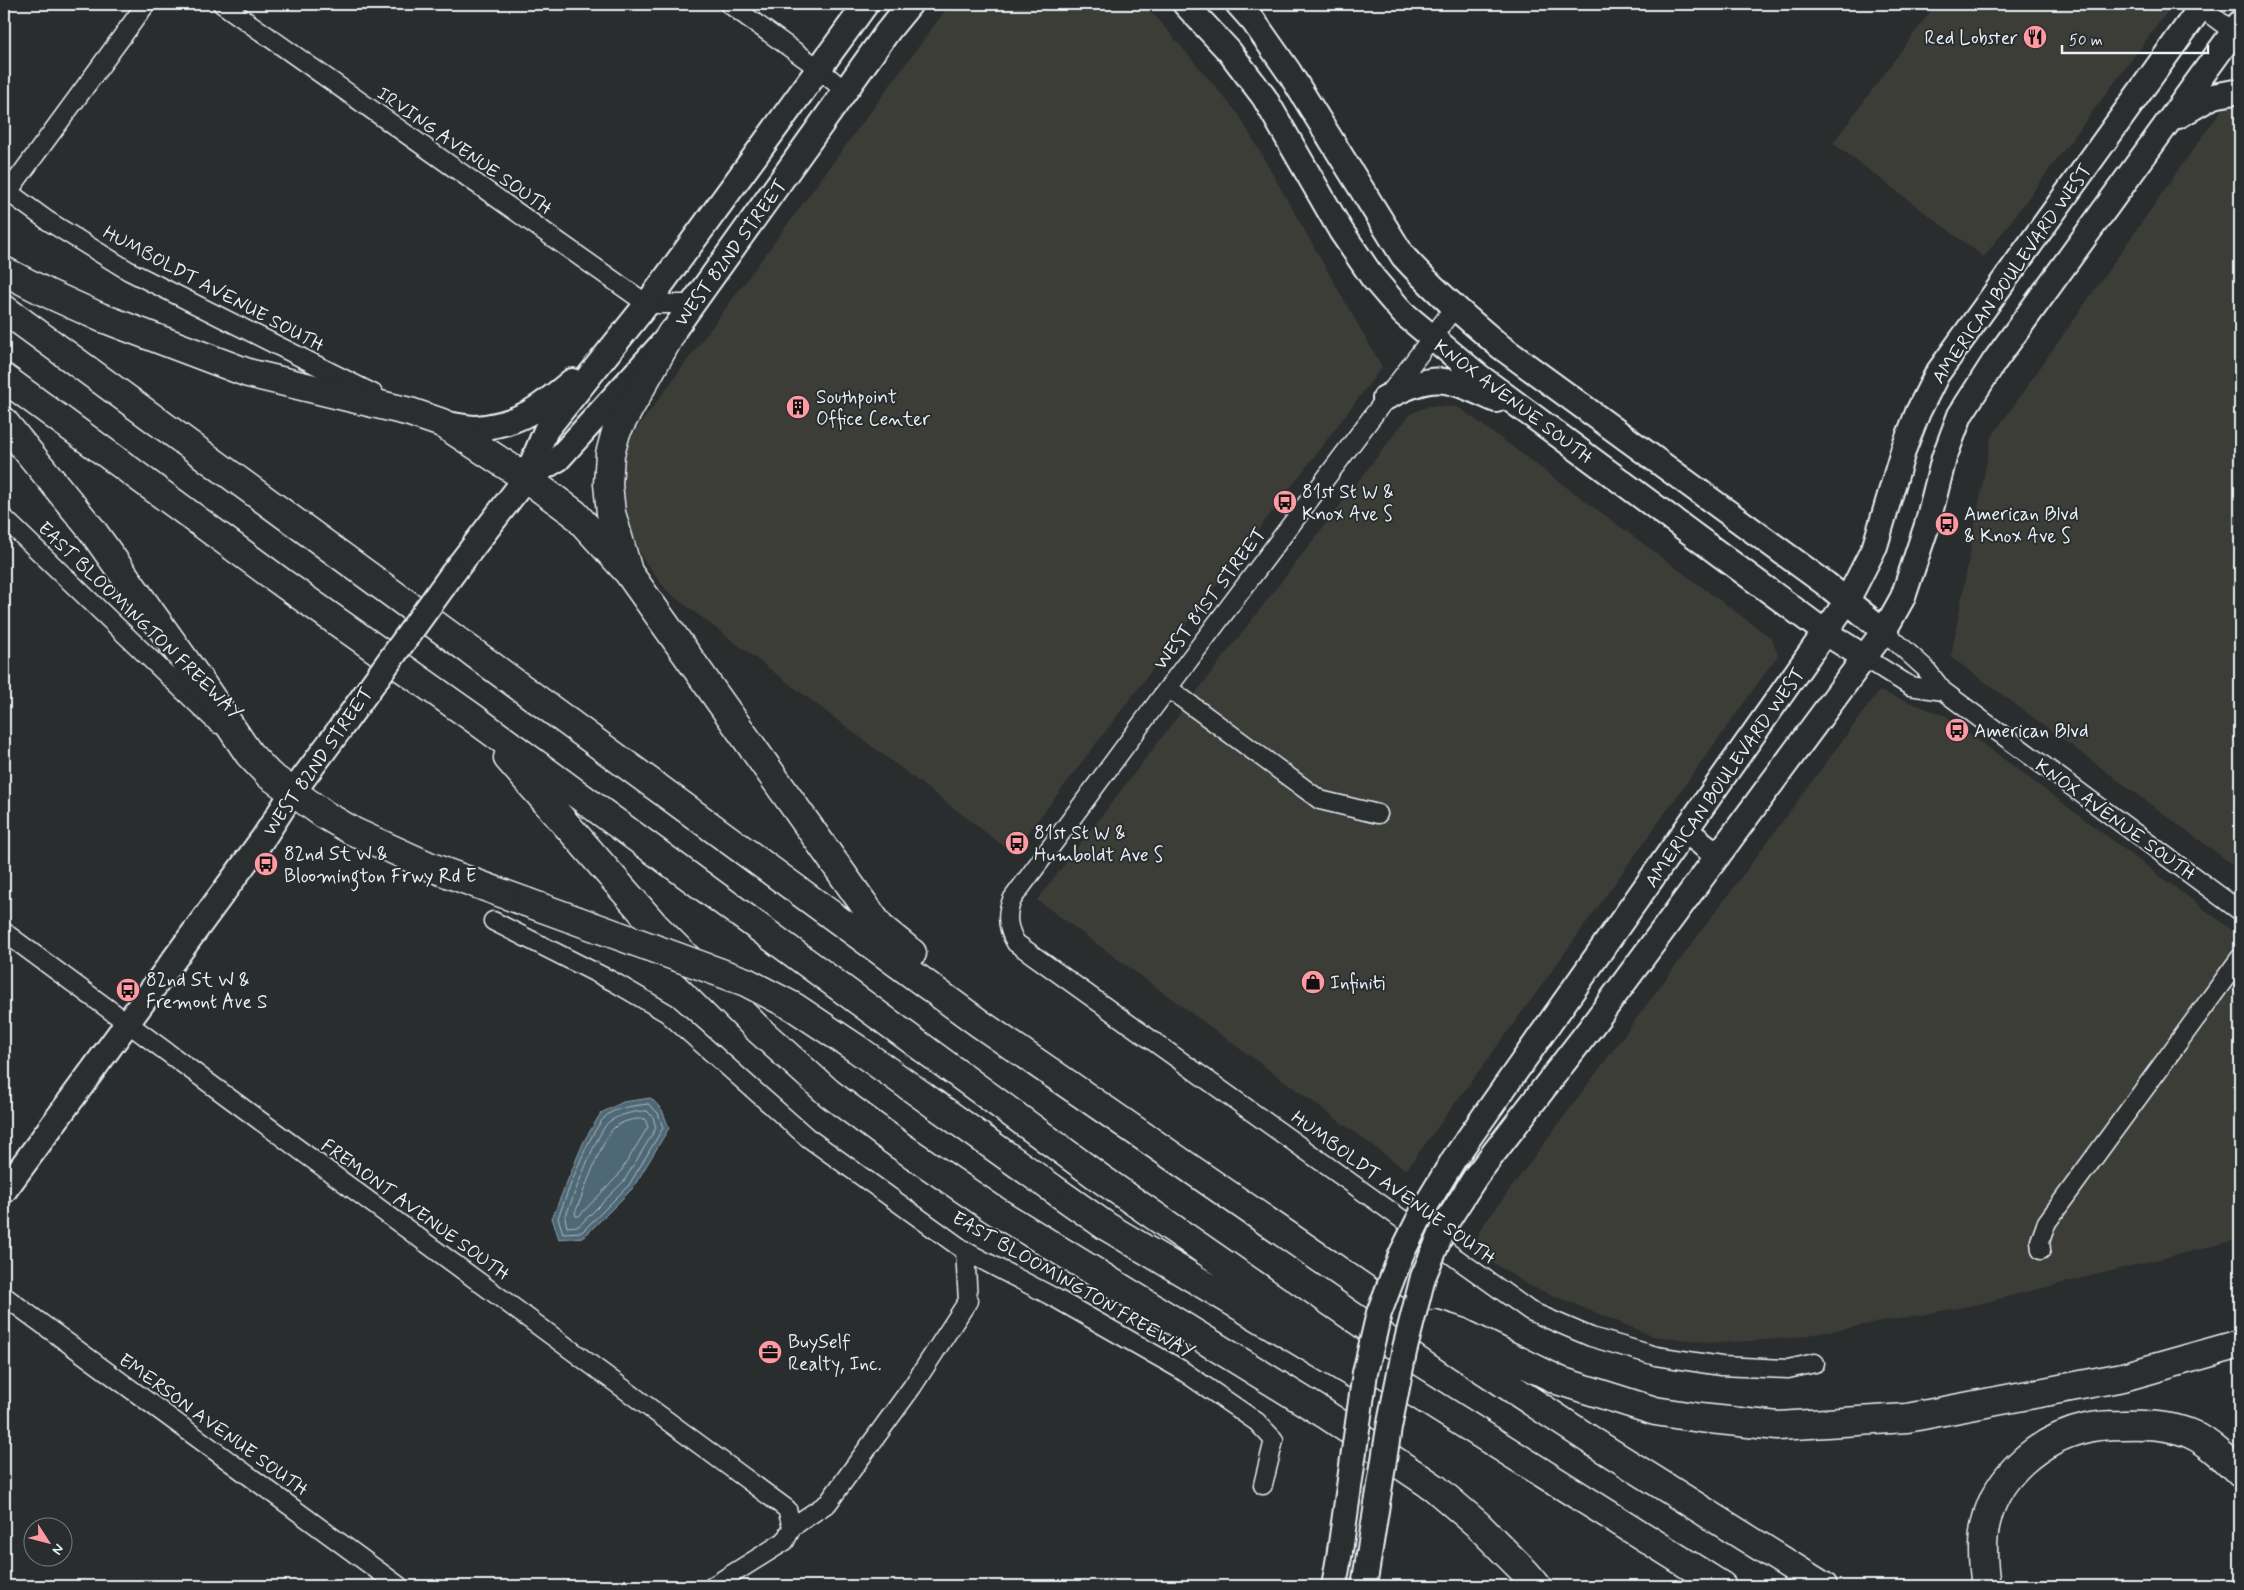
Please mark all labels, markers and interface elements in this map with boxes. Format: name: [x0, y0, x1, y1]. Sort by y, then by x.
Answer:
scale bar: [2062, 22, 2208, 54]
restaurant icon: Red Lobster: [2022, 24, 2048, 50]
place label: Red Lobster: [1924, 26, 2018, 51]
text: 50 m: [2069, 31, 2103, 51]
street label: IRVING AVENUE SOUTH: [372, 81, 557, 221]
street label: AMERICAN BOULEVARD WEST: [1926, 159, 2098, 389]
street label: WEST 82ND STREET: [669, 174, 793, 332]
street label: HUMBOLDT AVENUE SOUTH: [98, 220, 328, 358]
street label: KNOX AVENUE SOUTH: [1429, 334, 1598, 470]
place label: Southpoint Office Center: [816, 385, 930, 432]
building icon: Southpoint Office Center: [785, 394, 811, 420]
place label: 81st St W & Knox Ave S: [1302, 480, 1394, 527]
bus stop icon: 81st St W & Knox Ave S: [1272, 489, 1298, 515]
place label: American Blvd & Knox Ave S: [1964, 502, 2078, 549]
bus stop icon: American Blvd & Knox Ave S: [1934, 511, 1960, 537]
street label: EAST BLOOMINGTON FREEWAY: [32, 516, 248, 726]
street label: WEST 81ST STREET: [1148, 523, 1272, 675]
street label: AMERICAN BOULEVARD WEST: [1639, 663, 1811, 893]
street label: WEST 82ND STREET: [257, 682, 379, 841]
bus stop icon: American Blvd: [1944, 717, 1970, 743]
place label: American Blvd: [1974, 719, 2088, 744]
street label: KNOX AVENUE SOUTH: [2030, 753, 2200, 887]
place label: 81st St W & Humboldt Ave S: [1034, 821, 1164, 868]
bus stop icon: 81st St W & Humboldt Ave S: [1004, 830, 1030, 856]
place label: 82nd St W & Bloomington Frwy Rd E: [284, 842, 477, 892]
bus stop icon: 82nd St W & Bloomington Frwy Rd E: [253, 851, 279, 877]
place label: 82nd St W & Fremont Ave S: [146, 968, 268, 1015]
shop icon: Infiniti: [1300, 969, 1326, 995]
place label: Infiniti: [1330, 971, 1385, 996]
bus stop icon: 82nd St W & Fremont Ave S: [115, 977, 141, 1003]
street label: HUMBOLDT AVENUE SOUTH: [1286, 1105, 1500, 1271]
street label: FREMONT AVENUE SOUTH: [316, 1133, 514, 1287]
street label: EAST BLOOMINGTON FREEWAY: [948, 1206, 1199, 1365]
place label: BuySelf Realty, Inc.: [788, 1330, 882, 1378]
office icon: BuySelf Realty, Inc.: [757, 1339, 783, 1365]
street label: EMERSON AVENUE SOUTH: [113, 1348, 313, 1502]
north arrow: [22, 1518, 72, 1568]
text: N: [48, 1540, 68, 1558]

